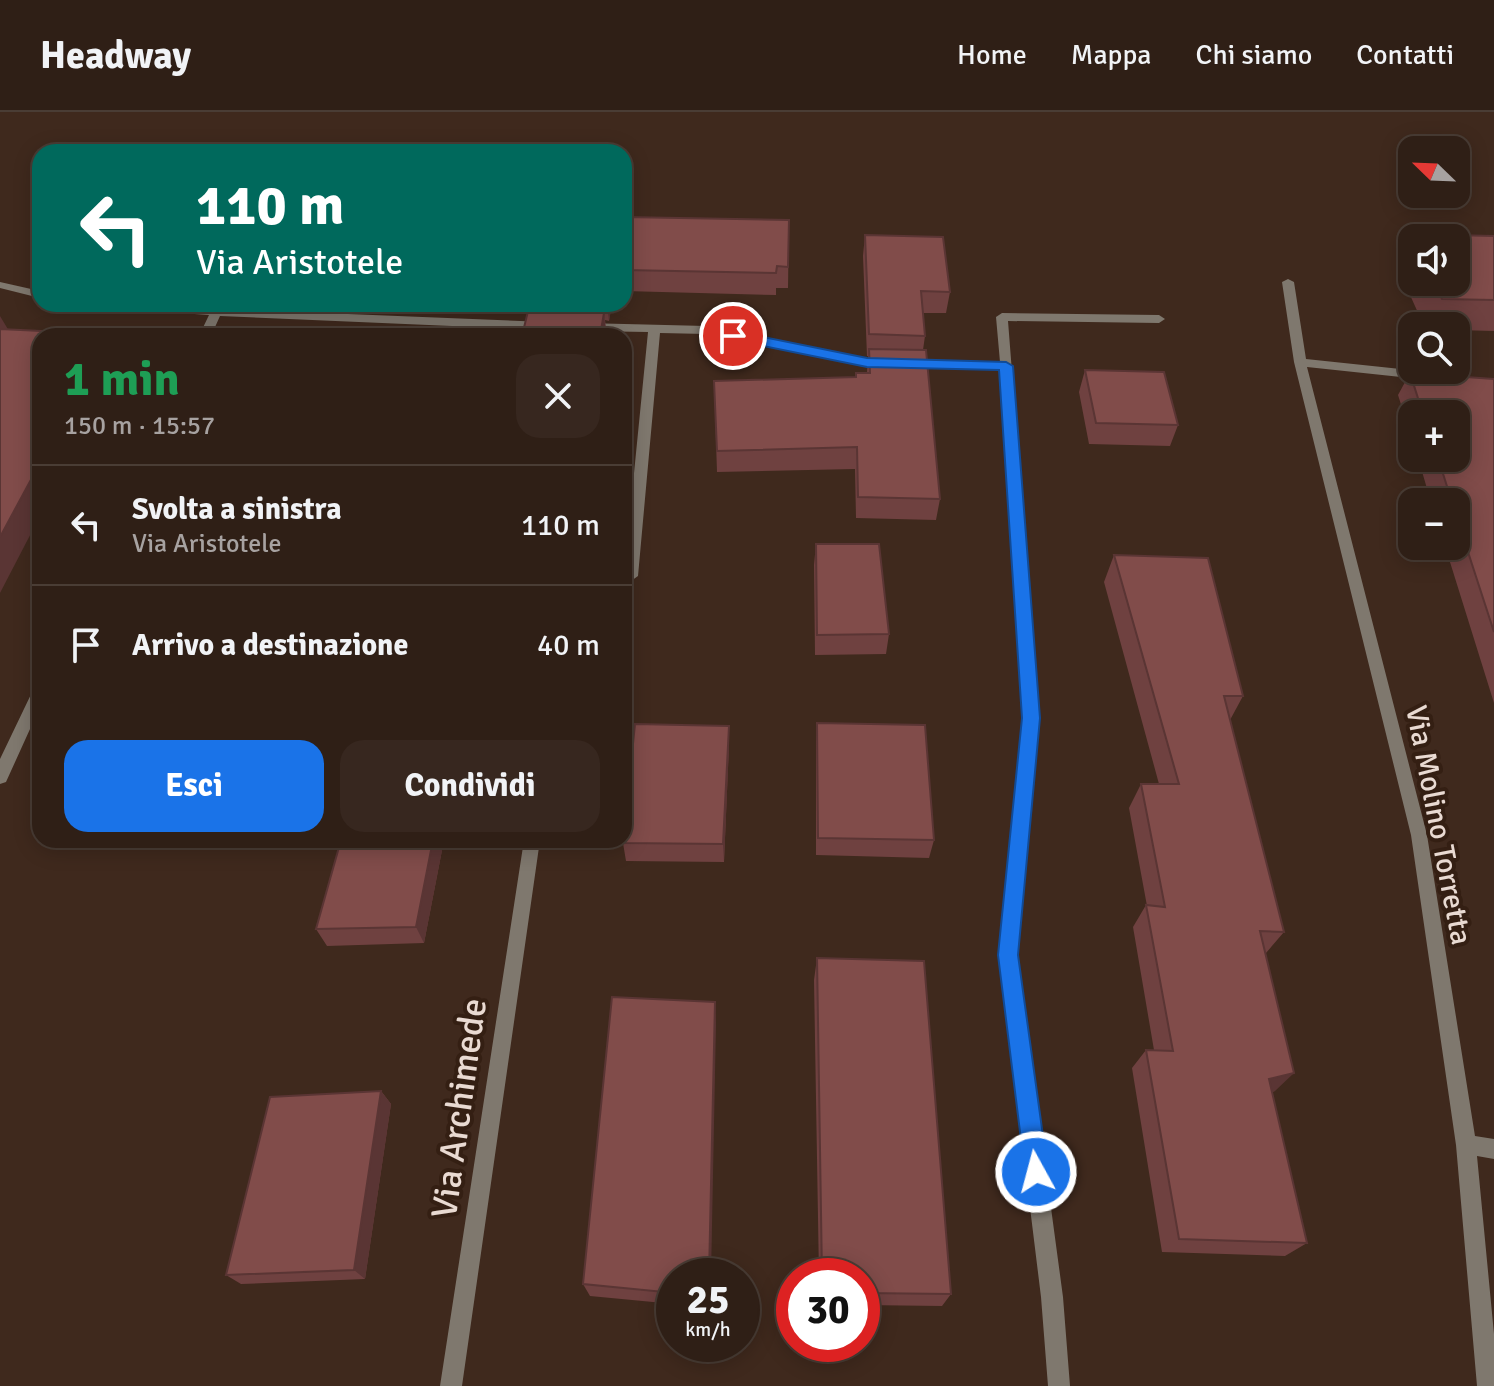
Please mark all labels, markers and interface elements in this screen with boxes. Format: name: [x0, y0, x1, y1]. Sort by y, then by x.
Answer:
text: Headway: [40, 32, 191, 79]
text: Home: [957, 38, 1027, 72]
text: Mappa: [1071, 38, 1152, 72]
text: Chi siamo: [1196, 38, 1312, 72]
text: Contatti: [1356, 38, 1454, 72]
north arrow: [1398, 136, 1470, 208]
map controls: [1398, 136, 1470, 560]
text: 110 m: [196, 171, 344, 240]
icon: left: [64, 176, 168, 280]
button: sound: [1398, 224, 1470, 296]
text: Via Aristotele: [196, 240, 403, 285]
pin: [699, 302, 767, 370]
button: search: [1398, 312, 1470, 384]
icon: arrive: [711, 314, 755, 358]
text: 1 min: [64, 350, 180, 409]
button: close: [516, 354, 600, 438]
button: +: [1398, 400, 1470, 472]
text: 150 m · 15:57: [64, 410, 215, 442]
button: −: [1398, 488, 1470, 560]
text: Svolta a sinistra: [132, 491, 342, 528]
icon: left: [64, 503, 108, 547]
text: 110 m: [521, 507, 600, 544]
text: Via Aristotele: [132, 528, 282, 560]
icon: arrive: [64, 623, 108, 667]
text: Arrivo a destinazione: [132, 627, 408, 664]
text: 40 m: [537, 627, 600, 664]
street label: Via Molino Torretta: [1397, 702, 1480, 948]
button: Esci: [64, 740, 324, 832]
button: Condividi: [340, 740, 600, 832]
street label: Via Archimede: [422, 995, 497, 1221]
position arrow: [994, 1130, 1078, 1214]
speed limit sign: 30: [776, 1258, 880, 1362]
text: 25: [686, 1275, 730, 1325]
text: km/h: [685, 1317, 731, 1342]

